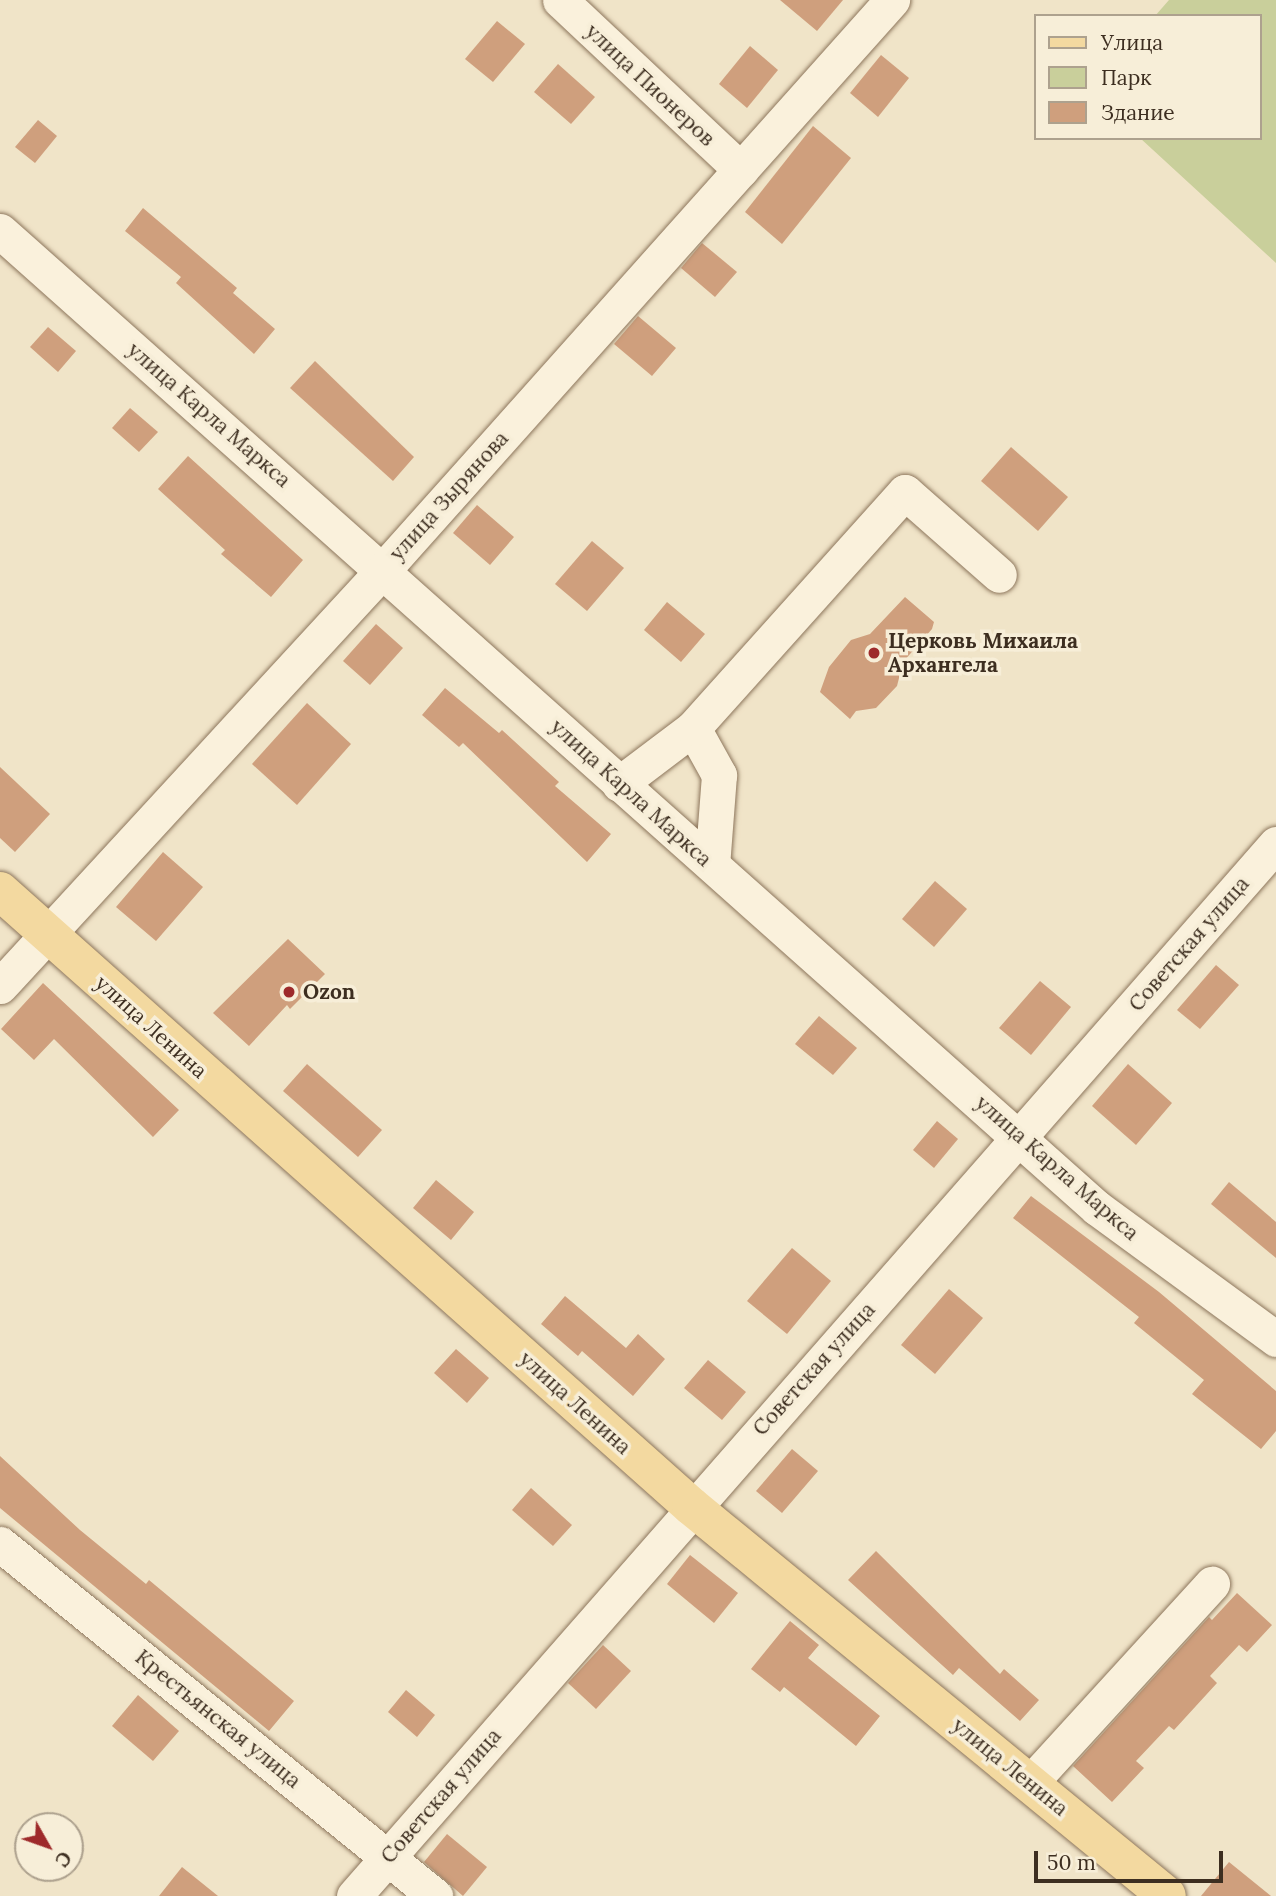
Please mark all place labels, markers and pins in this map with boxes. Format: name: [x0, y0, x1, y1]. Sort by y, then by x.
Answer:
place label: Церковь Михаила Архангела: [888, 628, 1078, 678]
marker: Церковь Михаила Архангела: [866, 645, 882, 661]
place label: Ozon: [303, 979, 355, 1005]
marker: Ozon: [281, 984, 297, 1000]

